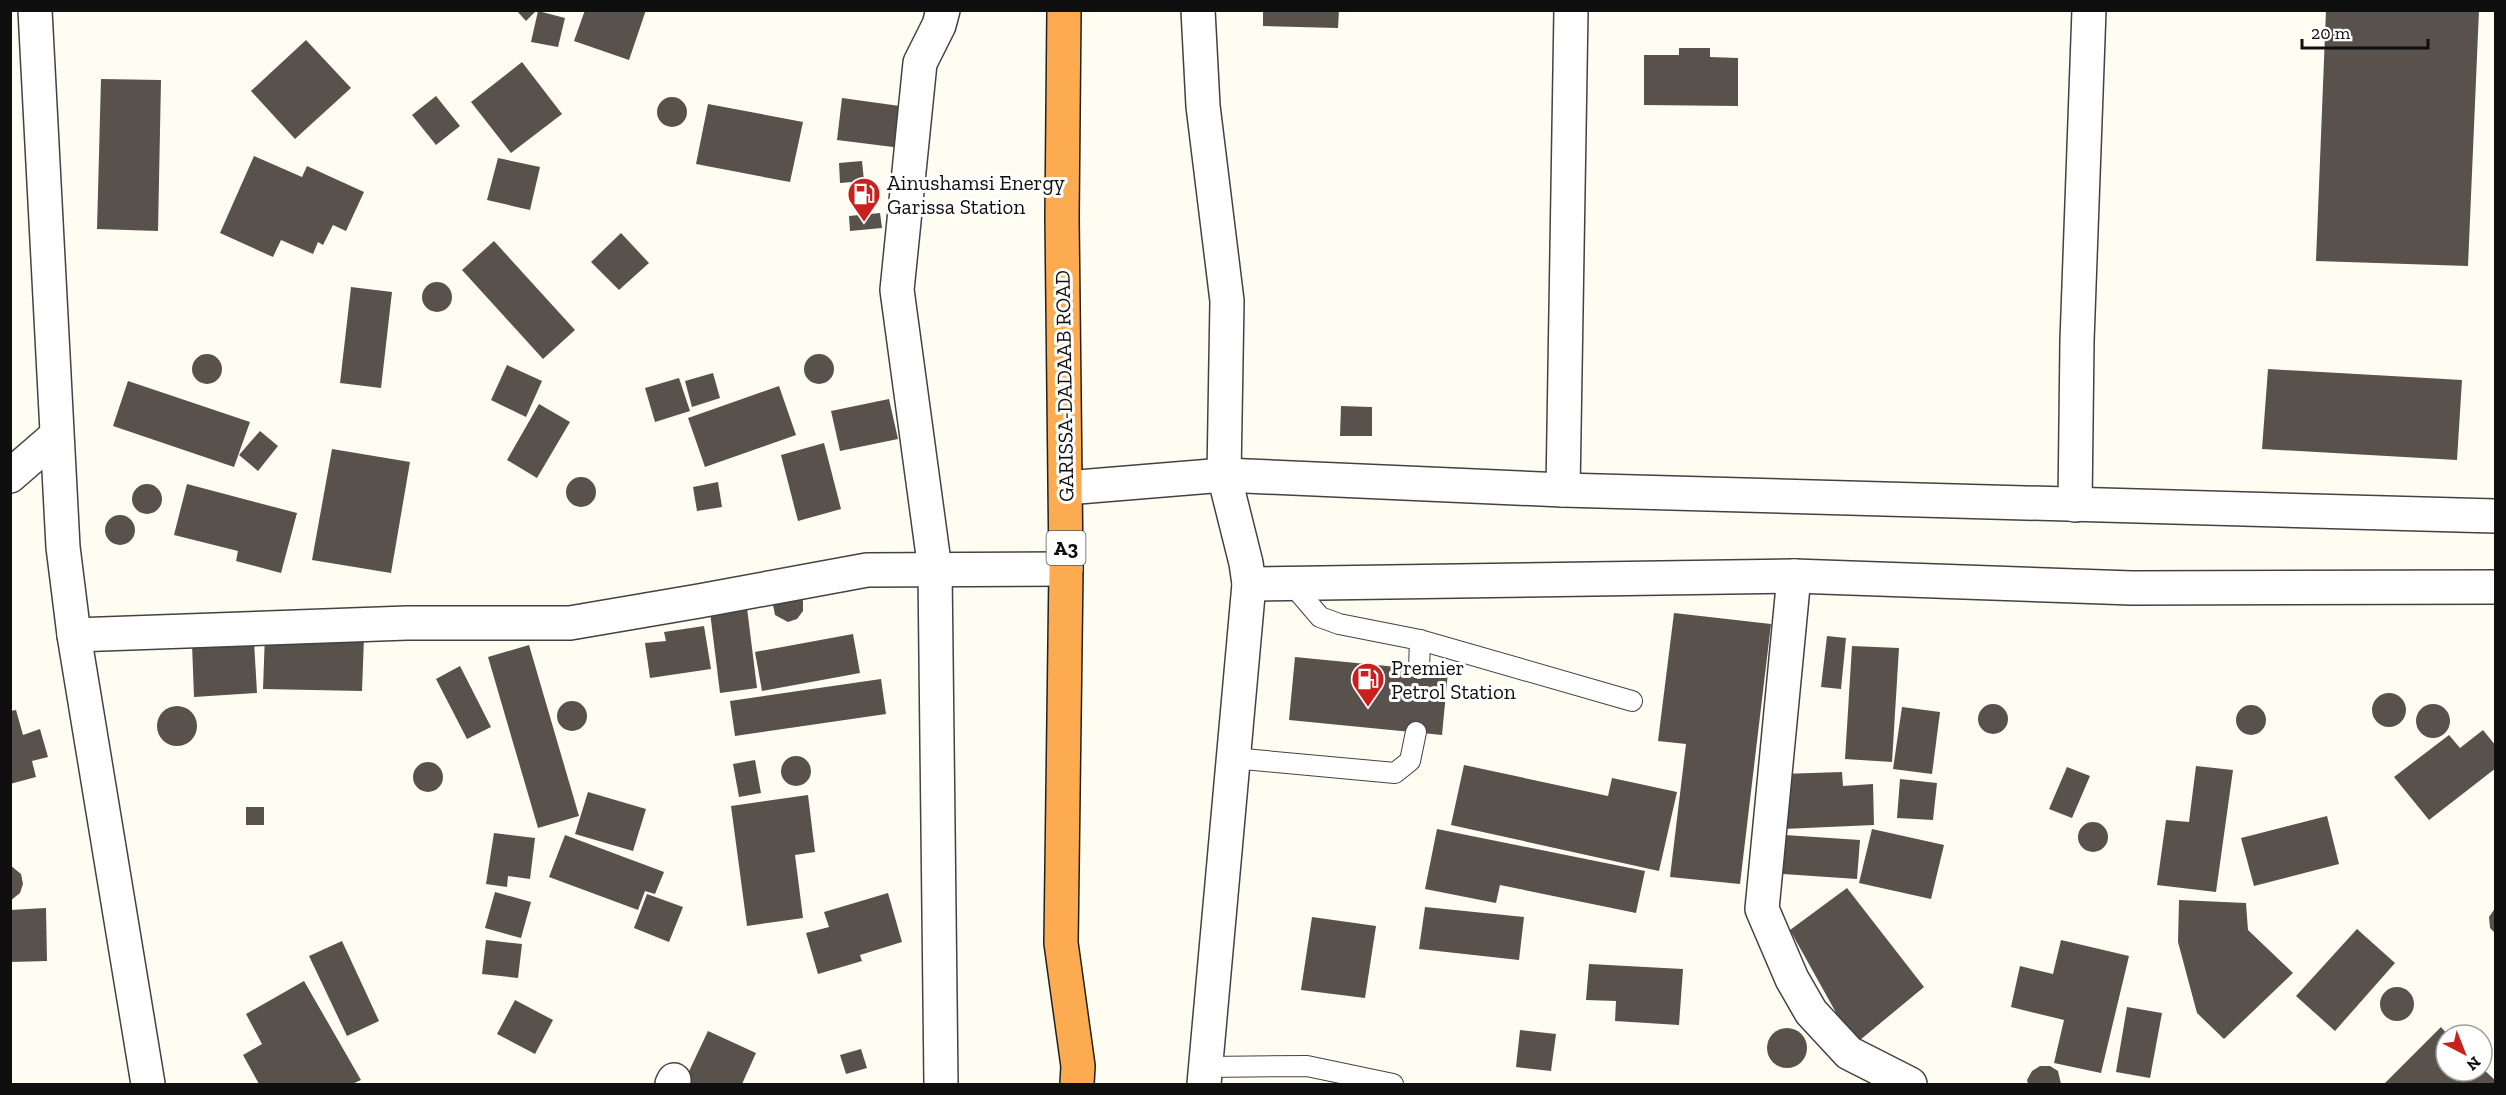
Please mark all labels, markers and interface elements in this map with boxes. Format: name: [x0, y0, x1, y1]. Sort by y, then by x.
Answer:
scale bar: [2302, 12, 2428, 50]
text: 20 m: [2311, 22, 2351, 44]
place label: Ainushamsi Energy Garissa Station: [887, 170, 1065, 219]
fuel station icon: Ainushamsi Energy Garissa Station: [846, 176, 882, 223]
street label: GARISSA-DADAAB ROAD: [1049, 270, 1079, 502]
road number: A3: [1046, 531, 1086, 565]
place label: Premier Petrol Station: [1391, 655, 1516, 704]
fuel station icon: Premier Petrol Station: [1350, 661, 1386, 708]
north arrow: [2434, 1023, 2494, 1083]
text: N: [2463, 1053, 2485, 1075]

